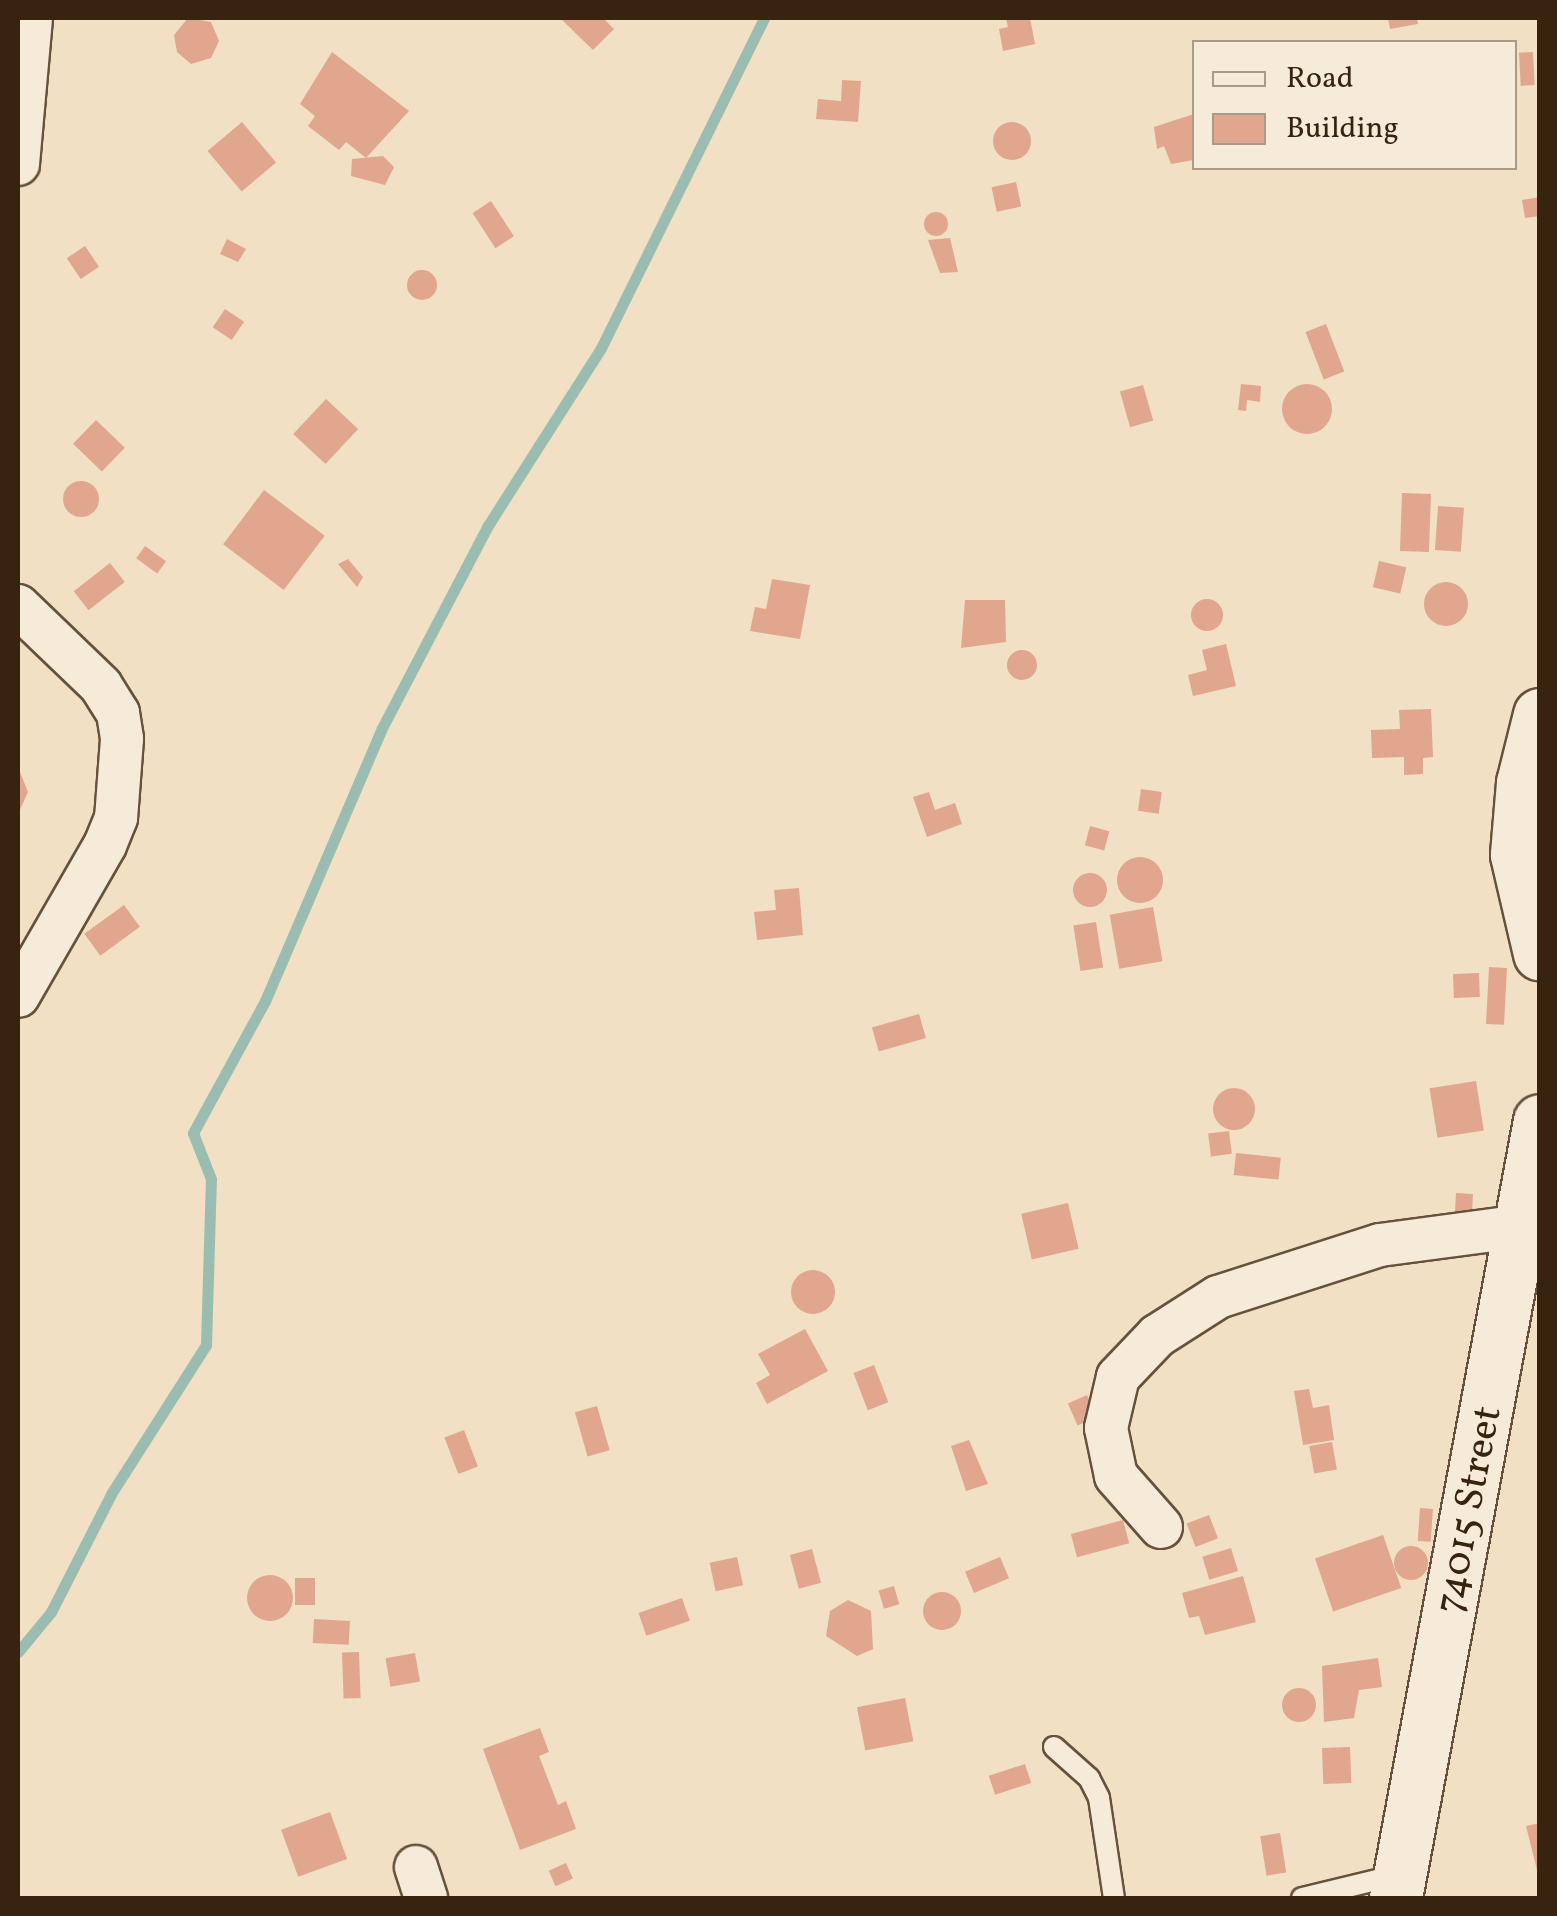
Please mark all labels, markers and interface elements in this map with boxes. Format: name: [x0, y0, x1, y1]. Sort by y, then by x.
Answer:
legend: [1192, 40, 1517, 170]
text: Road: [1286, 58, 1354, 100]
text: Building: [1286, 108, 1399, 150]
street label: 74015 Street: [1426, 1402, 1514, 1618]

